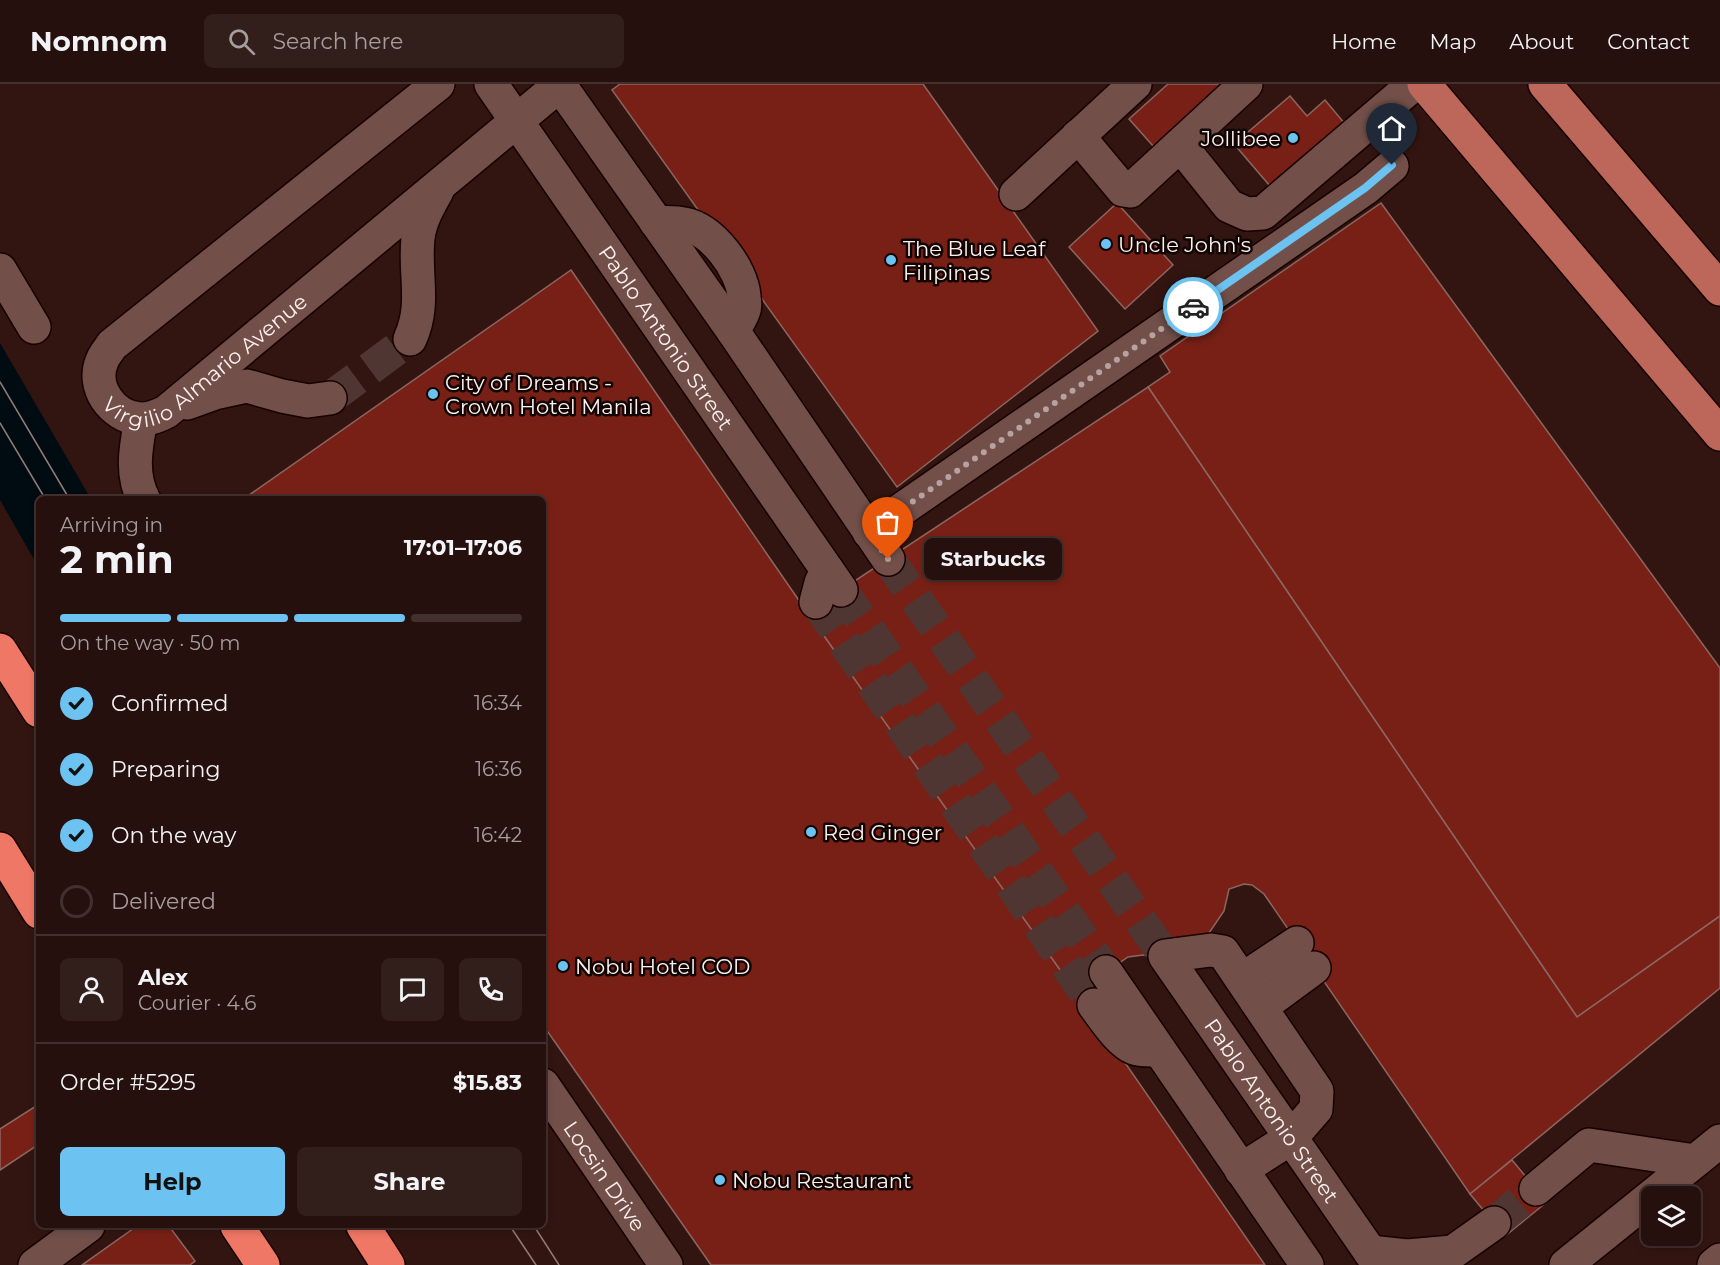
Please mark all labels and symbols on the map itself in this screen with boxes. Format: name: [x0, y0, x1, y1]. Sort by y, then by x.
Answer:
pin: [1366, 103, 1417, 165]
place label: Jollibee: [1200, 126, 1281, 151]
marker: Jollibee: [1286, 131, 1300, 145]
place label: Uncle John's: [1118, 232, 1251, 257]
place label: The Blue Leaf Filipinas: [903, 236, 1046, 285]
marker: Uncle John's: [1099, 237, 1113, 251]
street label: Pablo Antonio Street: [594, 240, 739, 434]
marker: The Blue Leaf Filipinas: [884, 253, 898, 267]
courier: [1163, 277, 1223, 337]
street label: Virgilio Almario Avenue: [98, 288, 312, 432]
place label: City of Dreams - Crown Hotel Manila: [445, 370, 652, 419]
marker: City of Dreams - Crown Hotel Manila: [426, 387, 440, 401]
pin: [862, 497, 913, 559]
callout: Starbucks: [924, 538, 1062, 580]
place label: Red Ginger: [823, 820, 942, 845]
marker: Red Ginger: [804, 825, 818, 839]
place label: Nobu Hotel COD: [575, 954, 750, 979]
marker: Nobu Hotel COD: [556, 959, 570, 973]
street label: Pablo Antonio Street: [1200, 1014, 1344, 1207]
street label: Locsin Drive: [559, 1116, 651, 1236]
place label: Nobu Restaurant: [732, 1168, 912, 1193]
marker: Nobu Restaurant: [713, 1173, 727, 1187]

